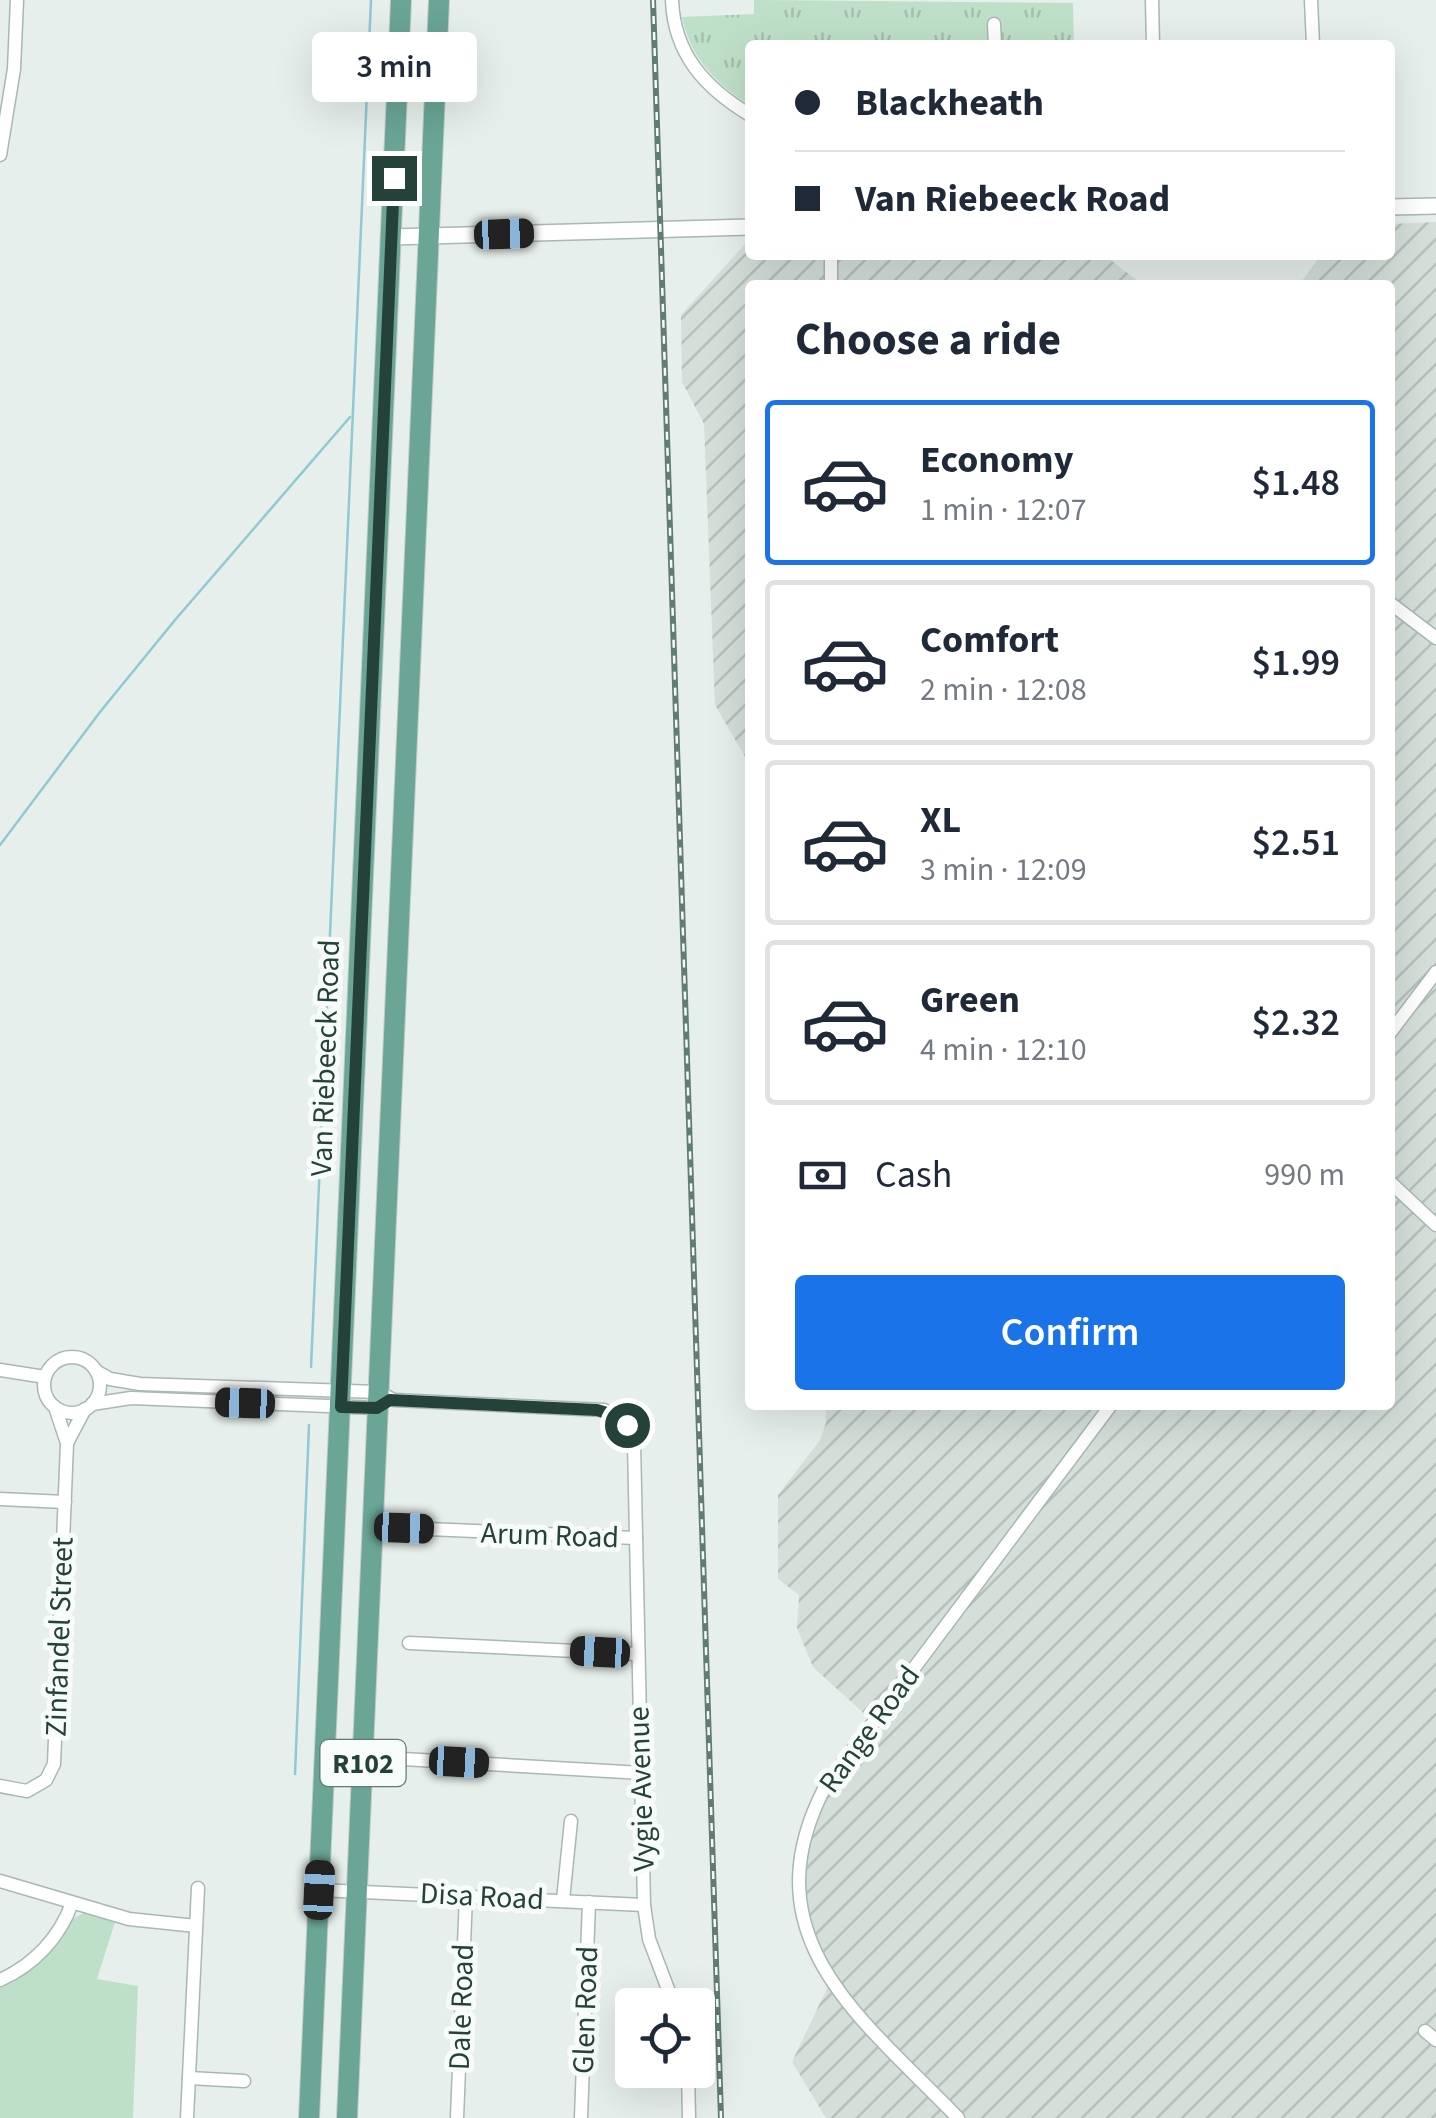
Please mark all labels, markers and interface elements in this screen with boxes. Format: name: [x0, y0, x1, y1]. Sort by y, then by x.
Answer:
callout: 3 min: [312, 33, 476, 103]
text: 3 min: [356, 44, 433, 90]
text: Blackheath: [855, 76, 1044, 130]
route end: [372, 156, 417, 201]
text: Van Riebeeck Road: [855, 172, 1170, 226]
car: [473, 218, 535, 250]
text: Choose a ride: [795, 308, 1061, 372]
text: Economy: [920, 433, 1073, 487]
icon: car: [800, 438, 890, 528]
text: $1.48: [1252, 456, 1340, 510]
text: 1 min · 12:07: [920, 487, 1087, 533]
text: Comfort: [920, 613, 1059, 667]
icon: car: [800, 618, 890, 708]
text: $1.99: [1252, 636, 1340, 690]
text: 2 min · 12:08: [920, 667, 1087, 713]
text: XL: [920, 793, 961, 847]
icon: car: [800, 798, 890, 888]
text: $2.51: [1252, 816, 1340, 870]
text: 3 min · 12:09: [920, 847, 1087, 893]
street label: Van Riebeeck Road: [300, 939, 351, 1177]
text: Green: [920, 973, 1020, 1027]
icon: car: [800, 978, 890, 1068]
text: $2.32: [1252, 996, 1340, 1050]
text: 4 min · 12:10: [920, 1027, 1087, 1073]
icon: cash: [795, 1148, 850, 1203]
text: Cash: [875, 1148, 952, 1202]
text: 990 m: [1264, 1152, 1345, 1198]
button: Confirm: [795, 1275, 1345, 1390]
car: [214, 1387, 276, 1419]
route start: [605, 1403, 650, 1448]
car: [373, 1512, 435, 1544]
street label: Arum Road: [480, 1512, 620, 1559]
street label: Zinfandel Street: [35, 1536, 84, 1738]
car: [569, 1635, 631, 1669]
street label: Range Road: [808, 1657, 930, 1802]
street label: Vygie Avenue: [617, 1706, 666, 1872]
road number: R102: [320, 1740, 406, 1786]
car: [428, 1745, 490, 1779]
car: [302, 1859, 336, 1921]
street label: Disa Road: [419, 1872, 545, 1921]
street label: Dale Road: [438, 1943, 485, 2071]
street label: Glen Road: [562, 1945, 609, 2075]
map controls: [615, 1988, 715, 2088]
button: locate: [615, 1988, 715, 2088]

